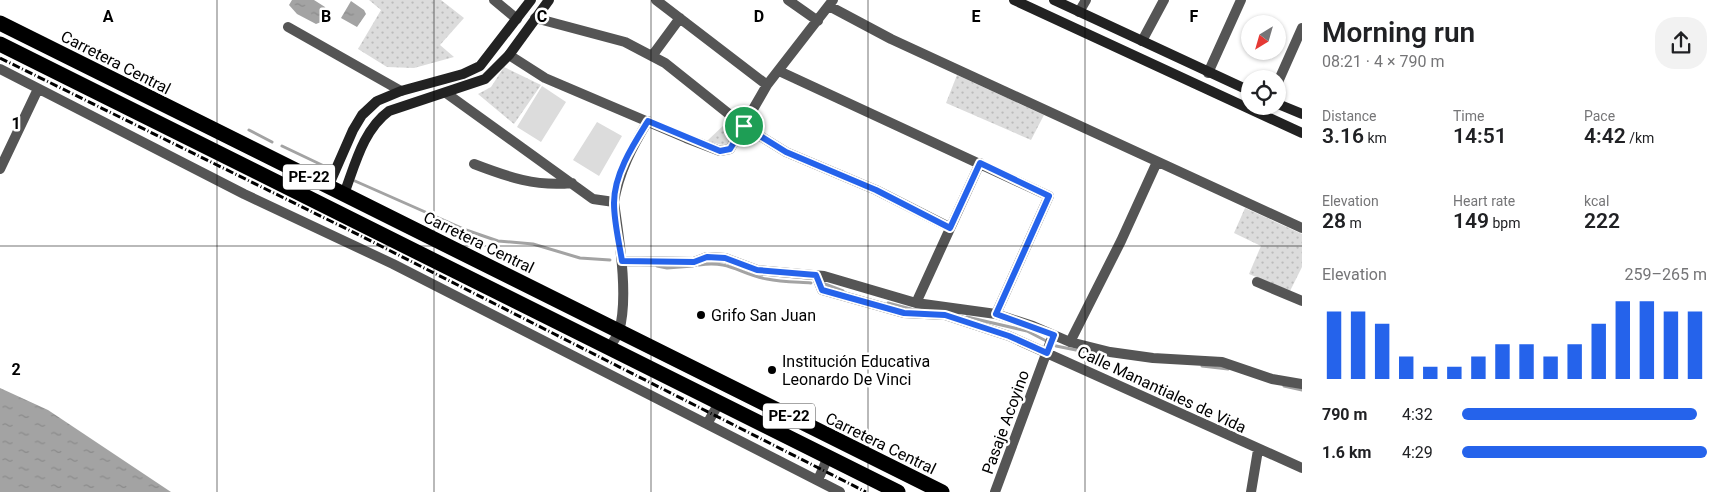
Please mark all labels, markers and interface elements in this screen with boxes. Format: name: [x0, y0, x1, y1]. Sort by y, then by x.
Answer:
text: A: [103, 7, 114, 26]
text: B: [321, 7, 331, 26]
text: C: [537, 7, 547, 26]
text: D: [754, 7, 764, 26]
text: E: [972, 7, 981, 26]
text: F: [1190, 7, 1199, 26]
north arrow: [1241, 15, 1286, 60]
map controls: [1241, 15, 1286, 115]
text: Morning run: [1322, 16, 1475, 49]
button: share: [1655, 17, 1707, 69]
street label: Carretera Central: [58, 27, 174, 98]
text: 08:21 · 4 × 790 m: [1322, 52, 1444, 71]
button: locate: [1241, 70, 1286, 115]
pin: [723, 105, 765, 147]
text: Distance: [1322, 108, 1377, 124]
text: Time: [1453, 108, 1484, 124]
text: Pace: [1584, 108, 1615, 124]
icon: arrive: [730, 112, 758, 140]
text: 1: [11, 114, 21, 133]
text: 3.16: [1322, 124, 1364, 148]
text: 14:51: [1453, 124, 1507, 148]
text: 4:42: [1584, 124, 1626, 148]
text: km: [1364, 130, 1387, 146]
text: /km: [1626, 130, 1654, 146]
road number: PE-22: [283, 164, 335, 190]
text: Elevation: [1322, 193, 1379, 209]
text: Heart rate: [1453, 193, 1515, 209]
text: kcal: [1584, 193, 1609, 209]
street label: Carretera Central: [420, 208, 537, 277]
text: 28: [1322, 209, 1346, 233]
text: 149: [1453, 209, 1489, 233]
text: 222: [1584, 209, 1620, 233]
text: m: [1346, 215, 1362, 231]
text: bpm: [1489, 215, 1520, 231]
text: Elevation: [1322, 265, 1387, 284]
text: 259–265 m: [1625, 265, 1707, 284]
place label: Grifo San Juan: [711, 306, 816, 325]
marker: Grifo San Juan: [695, 309, 707, 321]
street label: Calle Manantiales de Vida: [1074, 342, 1249, 437]
place label: Institución Educativa Leonardo De Vinci: [782, 352, 930, 389]
text: 2: [11, 360, 21, 379]
marker: Institución Educativa Leonardo De Vinci: [766, 364, 778, 376]
street label: Pasaje Acoyino: [978, 368, 1033, 477]
road number: PE-22: [763, 404, 815, 428]
text: 790 m: [1322, 405, 1367, 424]
text: 4:32: [1402, 405, 1433, 424]
street label: Carretera Central: [822, 409, 939, 478]
text: 1.6 km: [1322, 443, 1371, 462]
text: 4:29: [1402, 443, 1433, 462]

